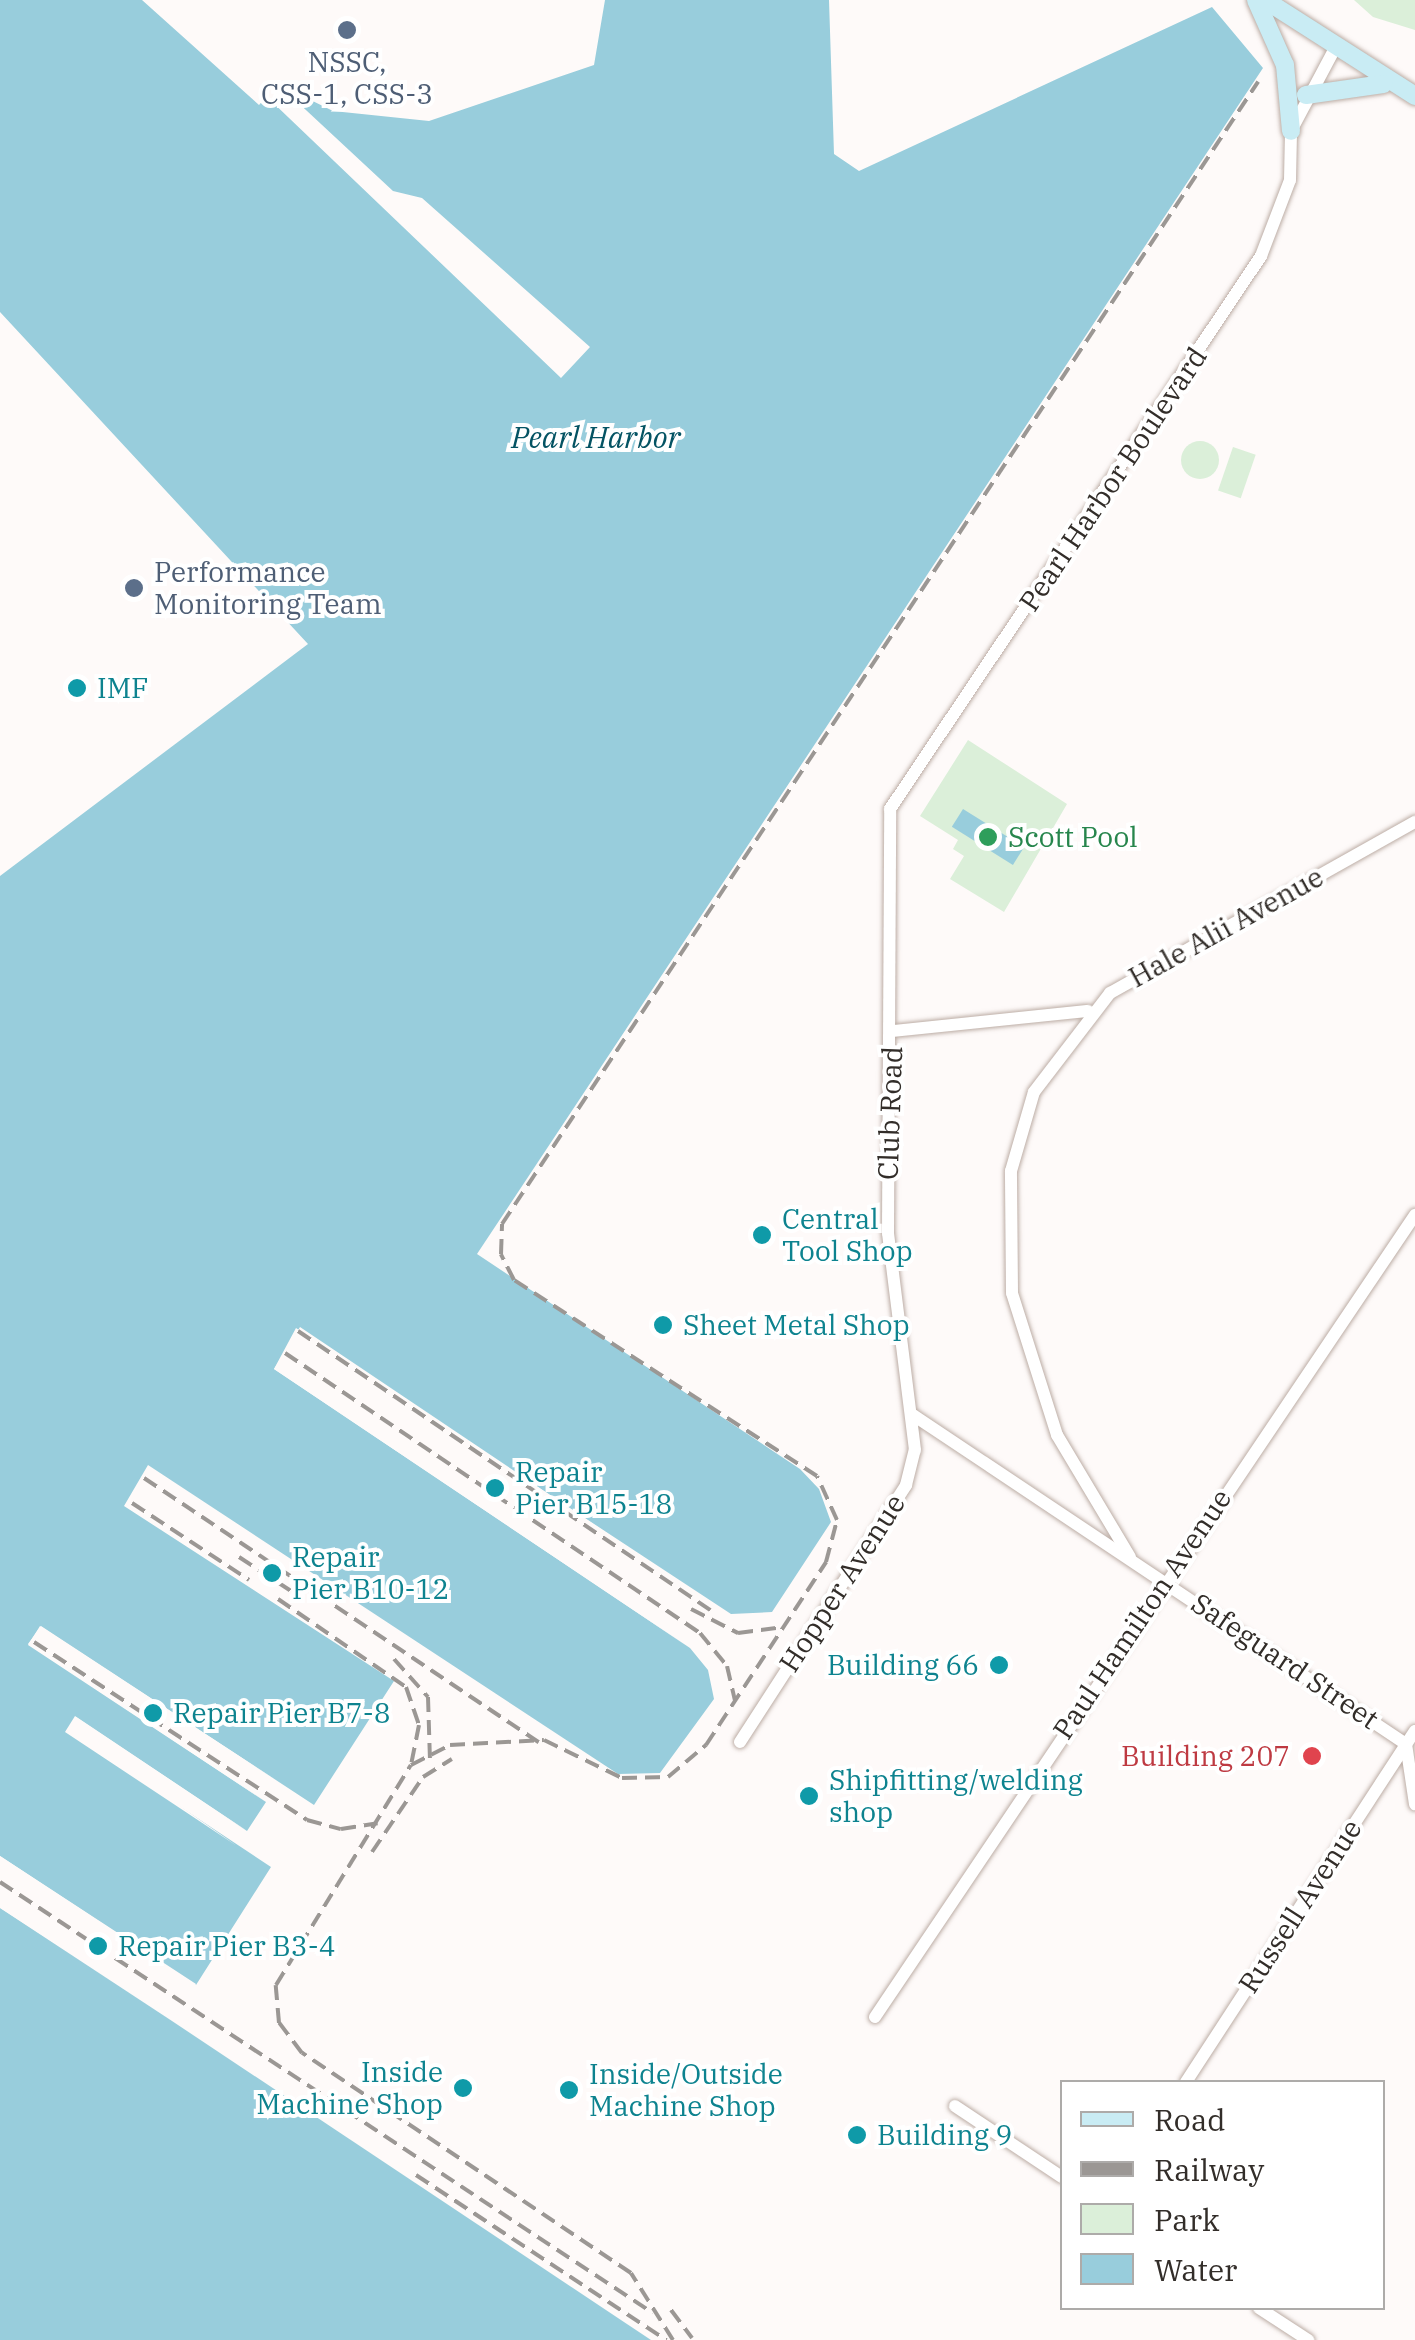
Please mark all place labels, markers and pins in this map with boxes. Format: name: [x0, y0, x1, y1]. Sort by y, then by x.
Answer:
marker: NSSC, CSS-1, CSS-3: [336, 19, 358, 41]
place label: NSSC, CSS-1, CSS-3: [261, 45, 433, 111]
place label: Performance Monitoring Team: [154, 555, 382, 621]
marker: Performance Monitoring Team: [123, 577, 145, 599]
place label: IMF: [97, 671, 149, 705]
marker: IMF: [66, 677, 88, 699]
place label: Scott Pool: [1008, 820, 1138, 854]
marker: Scott Pool: [977, 826, 999, 848]
place label: Central Tool Shop: [782, 1202, 913, 1268]
marker: Central Tool Shop: [751, 1224, 773, 1246]
place label: Sheet Metal Shop: [683, 1308, 910, 1342]
marker: Sheet Metal Shop: [652, 1314, 674, 1336]
place label: Repair Pier B15-18: [515, 1455, 672, 1521]
marker: Repair Pier B15-18: [484, 1477, 506, 1499]
place label: Repair Pier B10-12: [292, 1540, 449, 1606]
marker: Repair Pier B10-12: [261, 1562, 283, 1584]
place label: Building 66: [827, 1648, 979, 1682]
marker: Building 66: [988, 1654, 1010, 1676]
place label: Repair Pier B7-8: [173, 1696, 390, 1730]
marker: Repair Pier B7-8: [142, 1702, 164, 1724]
place label: Building 207: [1121, 1739, 1290, 1773]
marker: Building 207: [1299, 1743, 1325, 1769]
place label: Shipfitting/welding shop: [829, 1763, 1083, 1829]
marker: Shipfitting/welding shop: [798, 1785, 820, 1807]
place label: Repair Pier B3-4: [118, 1929, 335, 1963]
marker: Repair Pier B3-4: [87, 1935, 109, 1957]
place label: Inside Machine Shop: [256, 2055, 443, 2121]
place label: Inside/Outside Machine Shop: [589, 2057, 783, 2123]
marker: Inside Machine Shop: [452, 2077, 474, 2099]
marker: Inside/Outside Machine Shop: [558, 2079, 580, 2101]
place label: Building 9: [877, 2118, 1012, 2152]
marker: Building 9: [846, 2124, 868, 2146]

